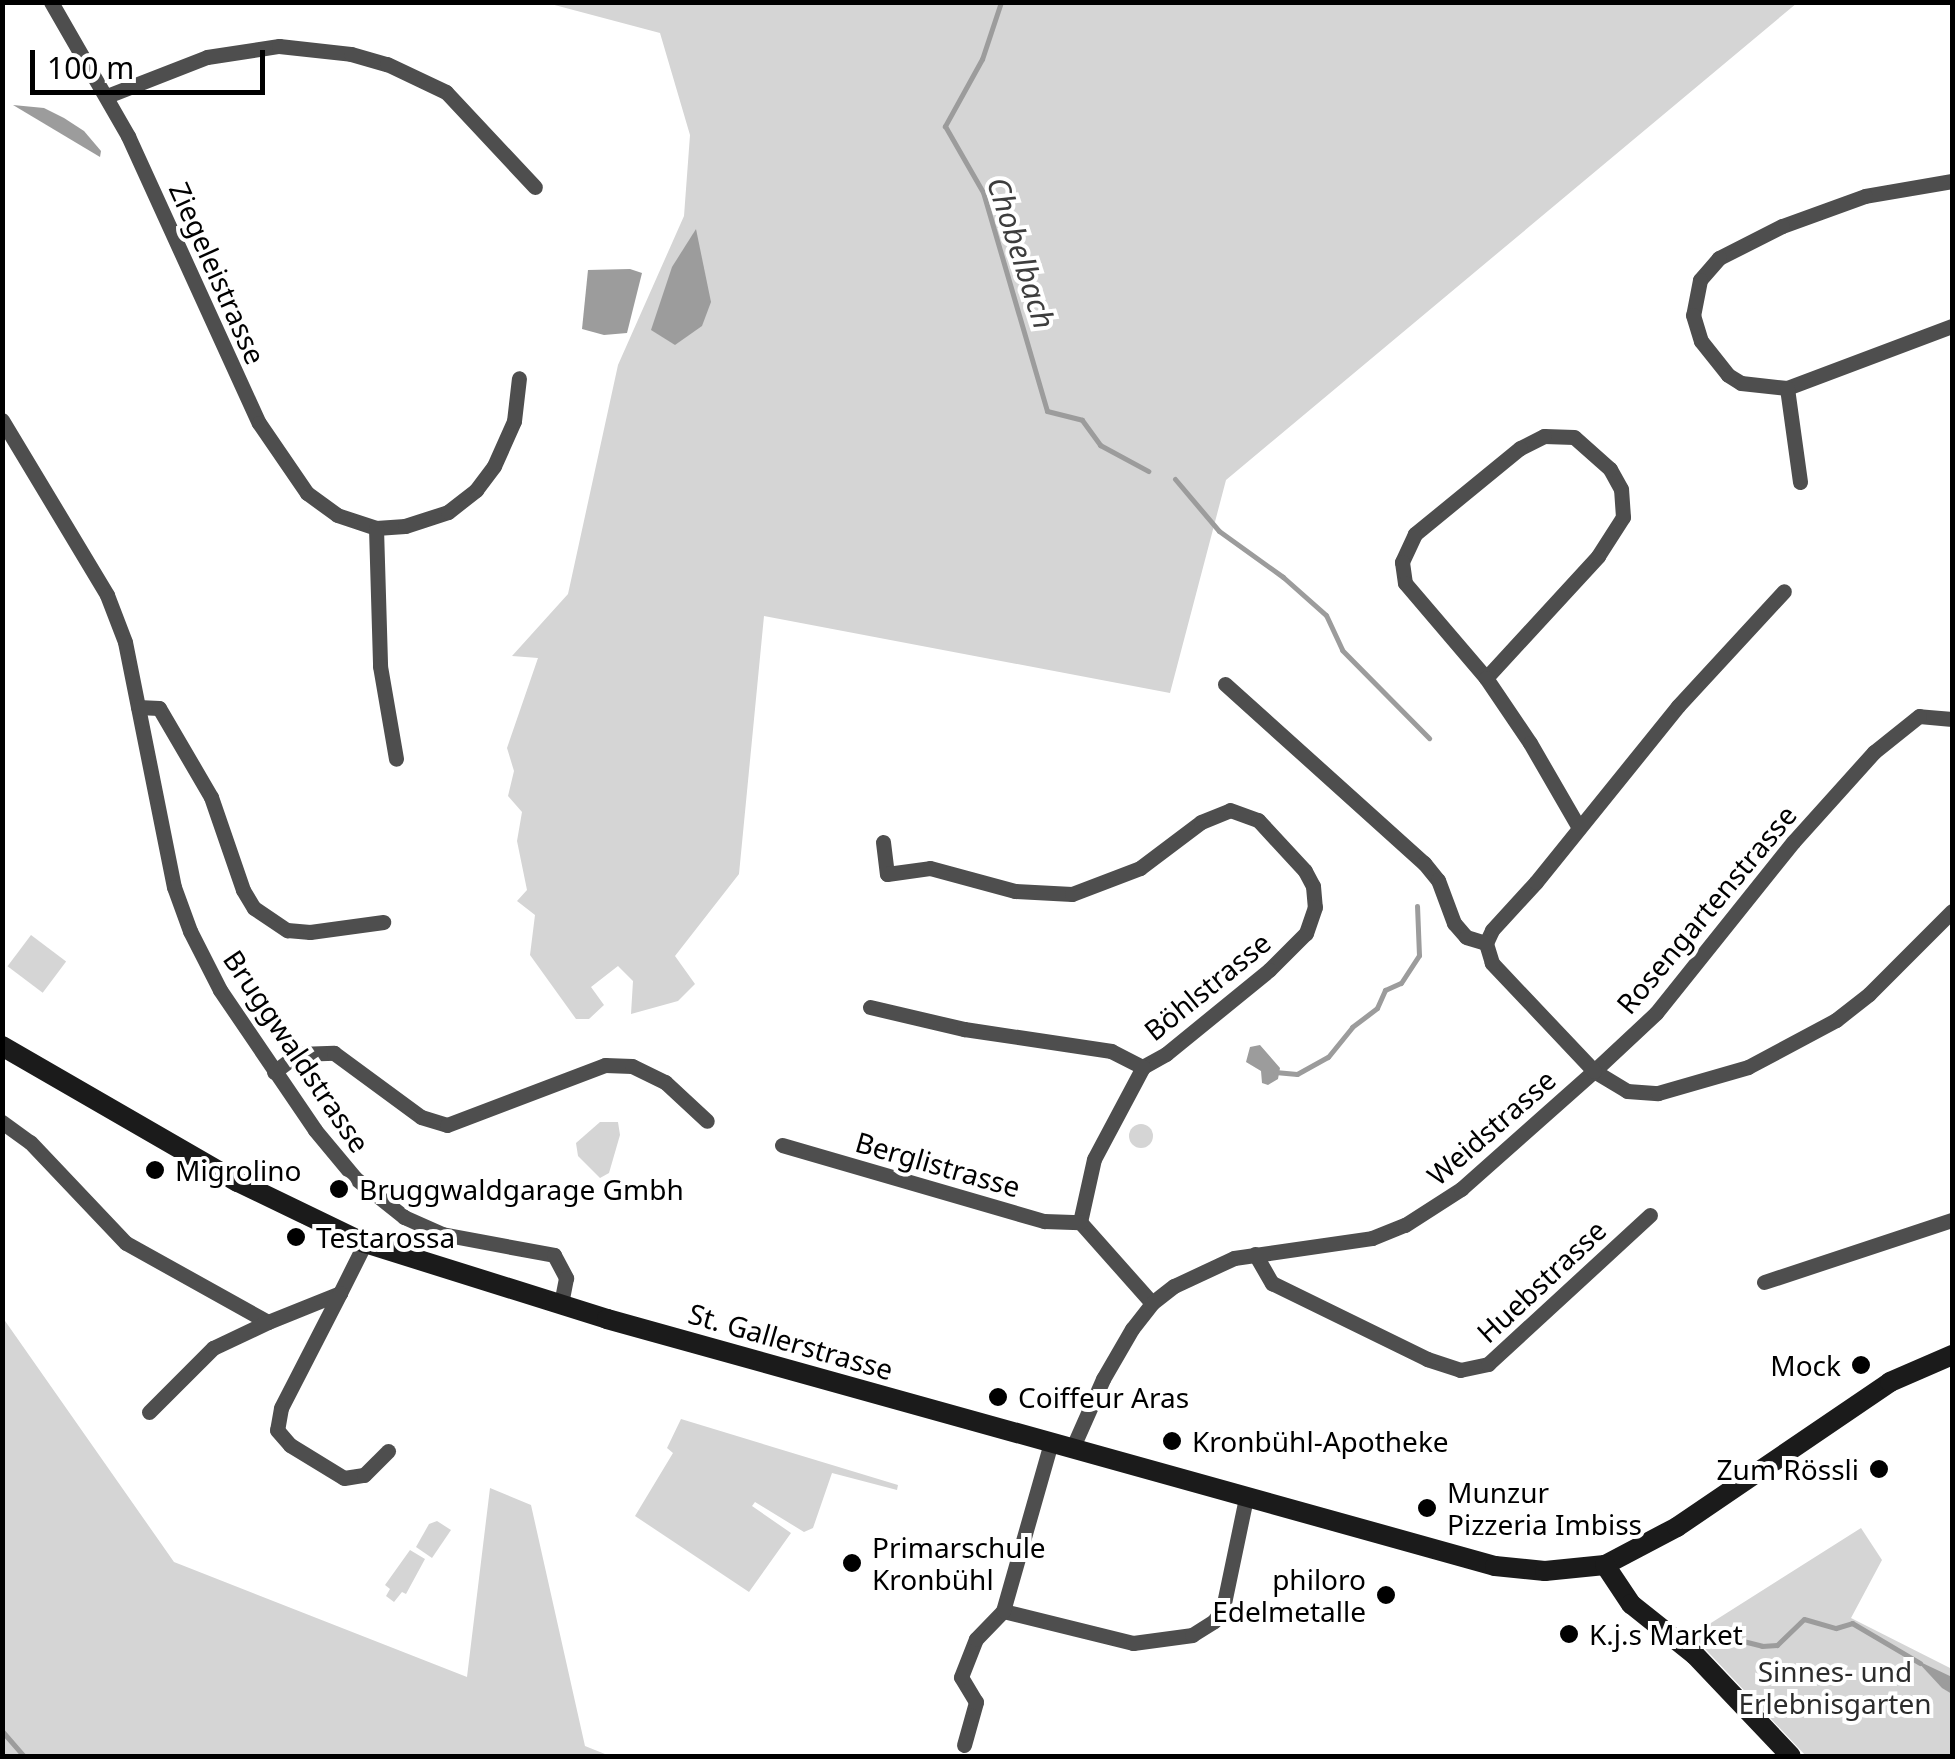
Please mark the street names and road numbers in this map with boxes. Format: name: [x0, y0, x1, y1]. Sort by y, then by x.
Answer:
street label: Ziegeleistrasse: [163, 177, 273, 369]
street label: Rosengartenstrasse: [1609, 798, 1803, 1020]
street label: Böhlstrasse: [1137, 925, 1277, 1047]
street label: Bruggwaldstrasse: [217, 944, 377, 1158]
street label: Weidstrasse: [1420, 1062, 1562, 1192]
street label: Berglistrasse: [852, 1124, 1024, 1204]
street label: Huebstrasse: [1470, 1213, 1612, 1349]
street label: St. Gallerstrasse: [685, 1296, 897, 1386]

